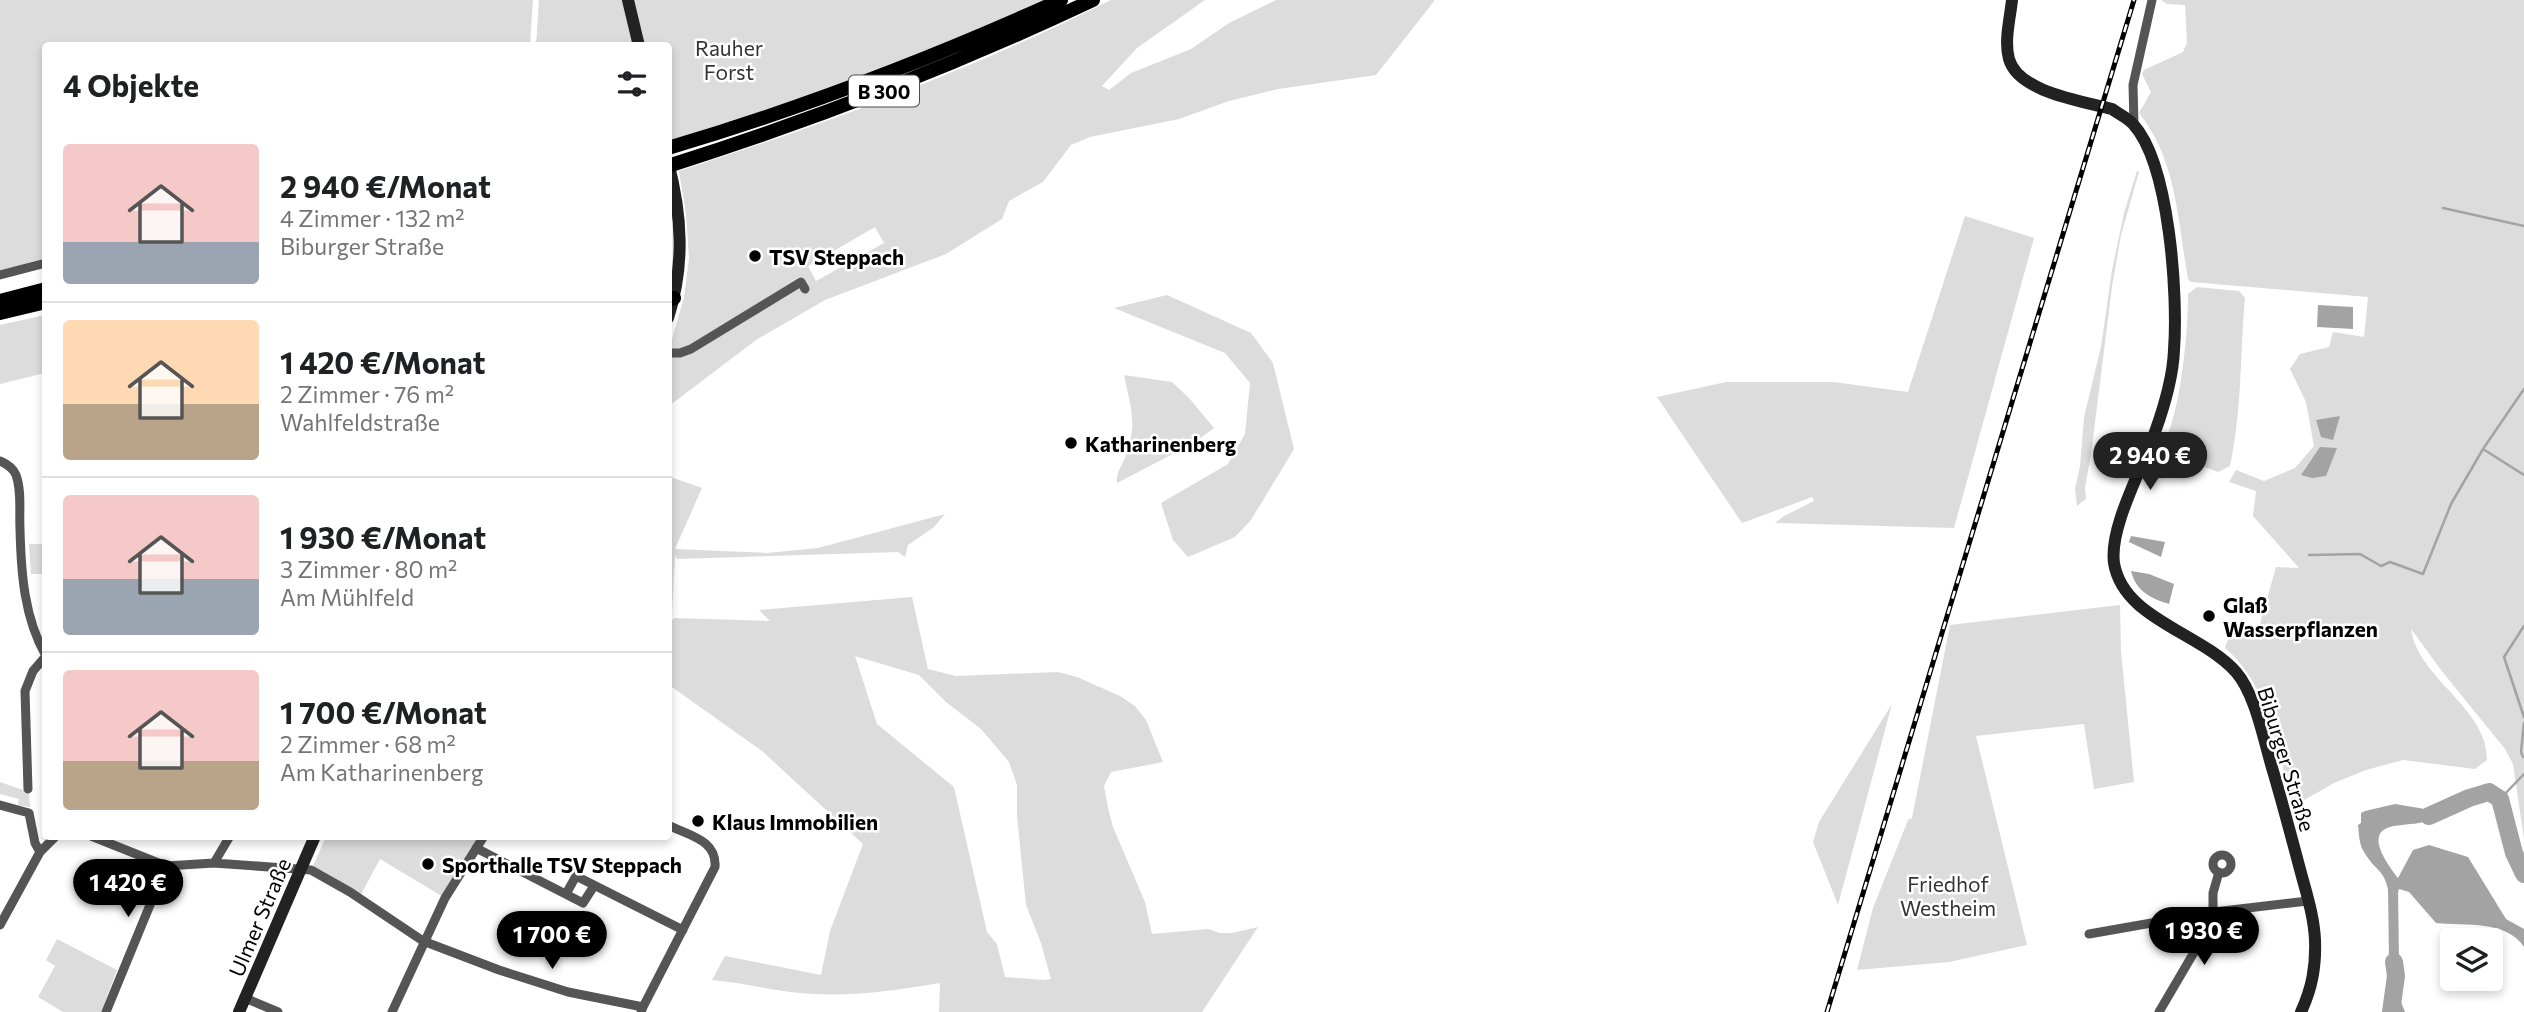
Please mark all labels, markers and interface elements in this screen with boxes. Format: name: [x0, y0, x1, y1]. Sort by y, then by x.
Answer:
park label: Rauher Forst: [695, 35, 763, 84]
icon: filters: [613, 65, 651, 103]
text: 4 Objekte: [63, 66, 199, 103]
road number: B 300: [849, 76, 919, 106]
text: 2 940 €/Monat: [280, 167, 491, 204]
icon: home: [119, 172, 203, 256]
text: 4 Zimmer · 132 m²: [280, 204, 465, 232]
text: Biburger Straße: [280, 232, 444, 260]
place label: TSV Steppach: [769, 244, 904, 269]
marker: TSV Steppach: [747, 248, 763, 264]
text: 1 420 €/Monat: [280, 343, 485, 380]
icon: home: [119, 348, 203, 432]
text: 2 Zimmer · 76 m²: [280, 380, 454, 408]
text: Wahlfeldstraße: [280, 408, 440, 436]
place label: Katharinenberg: [1085, 431, 1237, 456]
pin: 2 940 €: [2085, 433, 2215, 492]
marker: Katharinenberg: [1063, 435, 1079, 451]
text: 2 940 €: [2109, 441, 2191, 469]
text: 1 930 €/Monat: [280, 518, 486, 555]
icon: home: [119, 523, 203, 607]
text: 3 Zimmer · 80 m²: [280, 555, 457, 583]
text: Am Mühlfeld: [280, 583, 414, 611]
place label: Glaß Wasserpflanzen: [2223, 592, 2378, 641]
marker: Glaß Wasserpflanzen: [2201, 608, 2217, 624]
street label: Biburger Straße: [2253, 684, 2321, 834]
text: 1 700 €/Monat: [280, 693, 487, 730]
icon: home: [119, 698, 203, 782]
text: 2 Zimmer · 68 m²: [280, 730, 456, 758]
text: Am Katharinenberg: [280, 758, 483, 786]
place label: Klaus Immobilien: [712, 809, 878, 834]
marker: Klaus Immobilien: [690, 813, 706, 829]
place label: Sporthalle TSV Steppach: [442, 852, 682, 877]
street label: Ulmer Straße: [223, 854, 295, 980]
marker: Sporthalle TSV Steppach: [420, 856, 436, 872]
pin: 1 420 €: [63, 860, 193, 919]
text: 1 420 €: [89, 868, 167, 896]
park label: Friedhof Westheim: [1900, 871, 1996, 920]
pin: 1 930 €: [2139, 908, 2269, 967]
pin: 1 700 €: [487, 912, 617, 971]
text: 1 930 €: [2165, 916, 2243, 944]
text: 1 700 €: [513, 920, 591, 948]
map controls: [2440, 928, 2503, 991]
button: layers: [2440, 928, 2503, 991]

